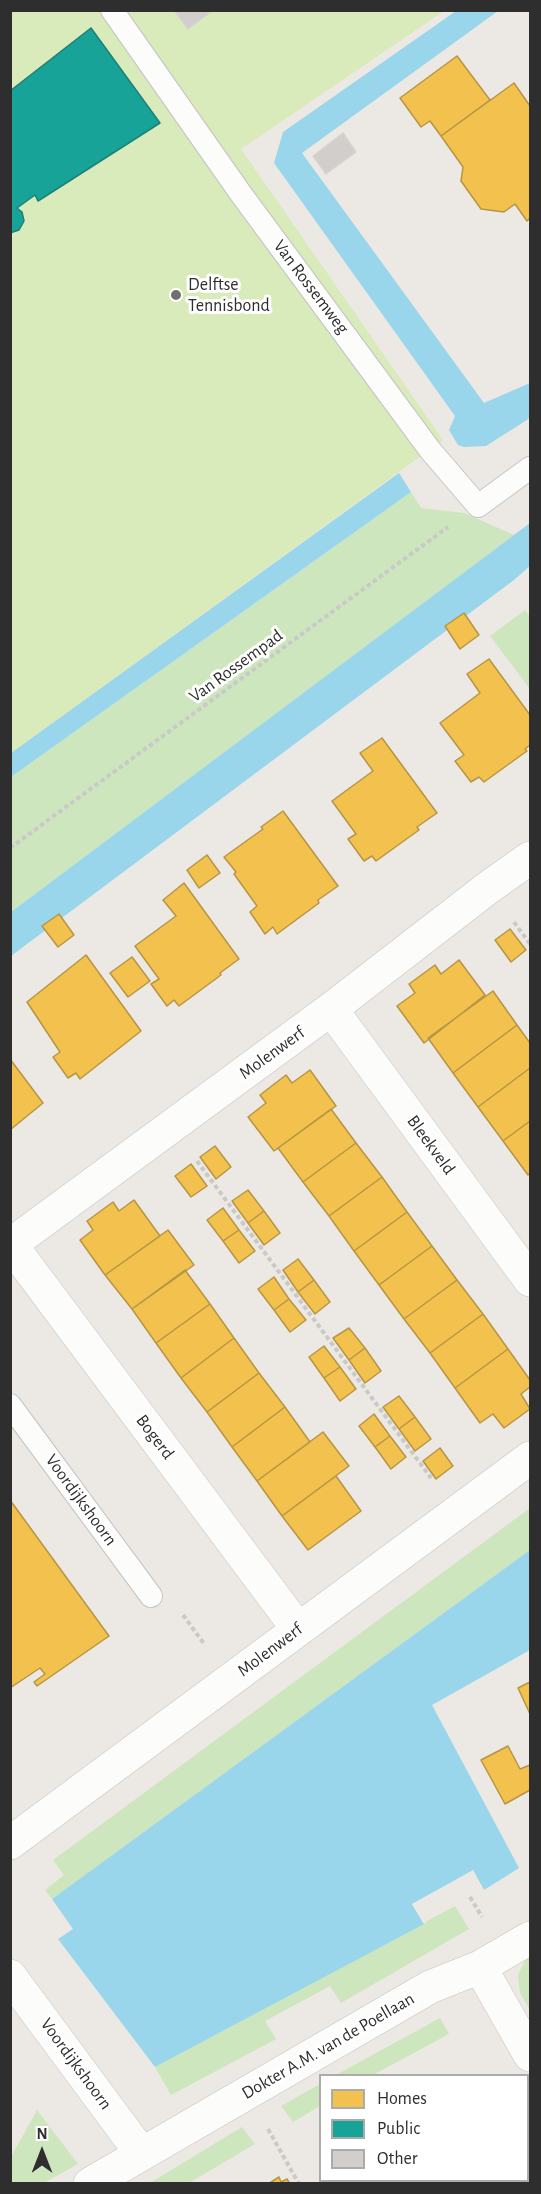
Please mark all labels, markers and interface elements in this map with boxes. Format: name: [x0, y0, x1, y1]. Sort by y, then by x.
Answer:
street label: Van Rossemweg: [269, 236, 353, 338]
place label: Delftse Tennisbond: [188, 274, 270, 316]
marker: Delftse Tennisbond: [169, 288, 183, 302]
street label: Van Rossempad: [185, 625, 287, 707]
street label: Molenwerf: [235, 1022, 309, 1084]
street label: Bleekveld: [402, 1111, 460, 1179]
street label: Bogerd: [131, 1410, 179, 1464]
street label: Voordijkshoorn: [41, 1450, 121, 1550]
street label: Molenwerf: [233, 1619, 307, 1681]
street label: Dokter A.M. van de Poellaan: [238, 1988, 418, 2104]
street label: Voordijkshoorn: [36, 2014, 116, 2114]
legend: [319, 2074, 529, 2182]
text: Homes: [377, 2090, 427, 2108]
text: Public: [377, 2120, 420, 2138]
north arrow: [12, 2122, 72, 2182]
text: N: [36, 2126, 48, 2142]
text: Other: [377, 2150, 418, 2168]

